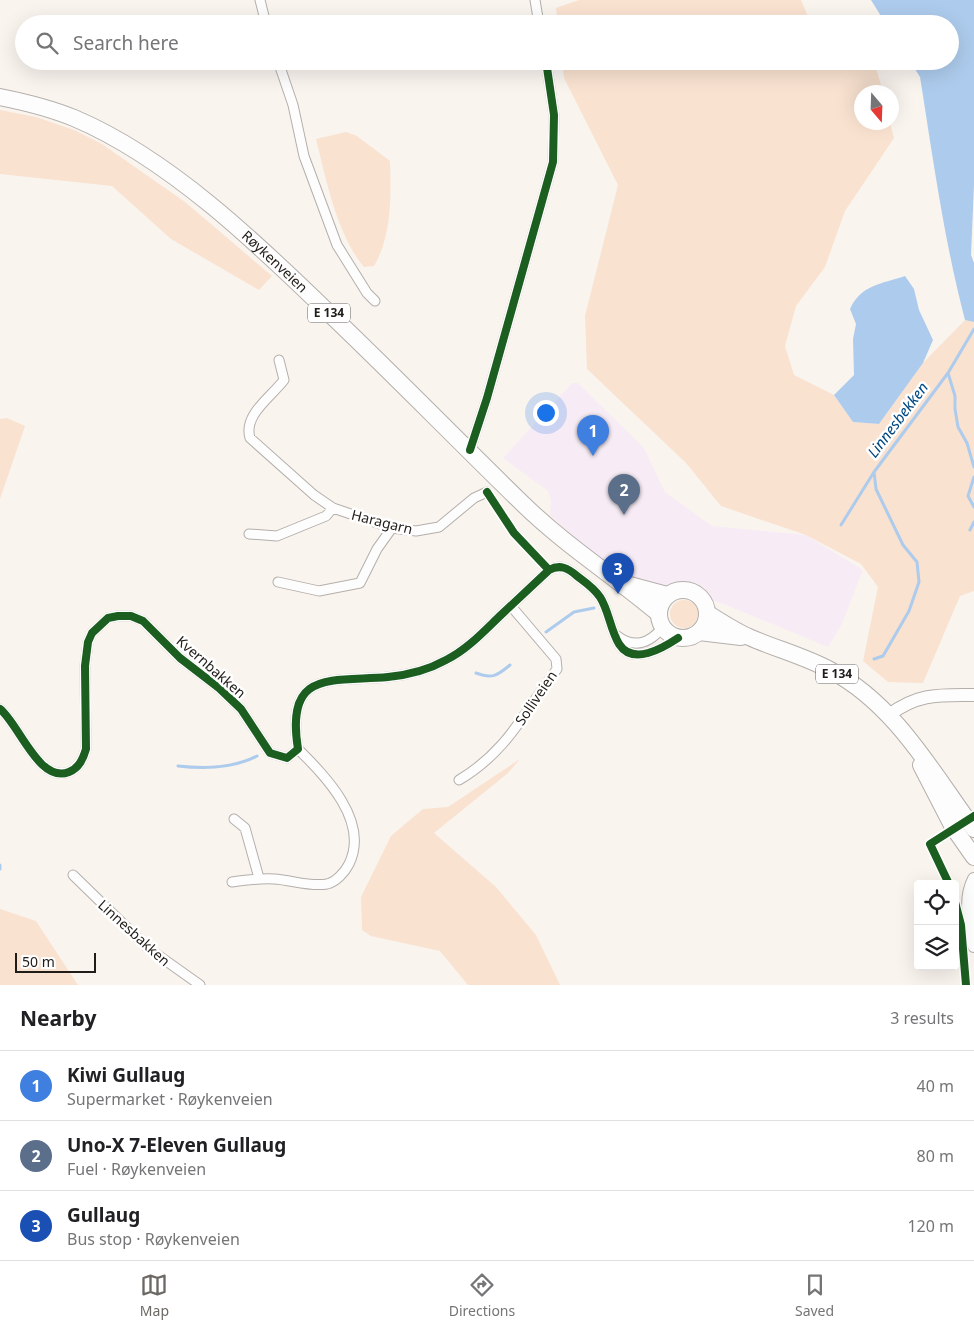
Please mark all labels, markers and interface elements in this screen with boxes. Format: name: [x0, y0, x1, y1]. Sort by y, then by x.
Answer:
search box: [15, 15, 959, 70]
icon: search: [33, 29, 61, 57]
text: Search here: [73, 30, 179, 56]
north arrow: [854, 85, 899, 130]
street label: Røykenveien: [238, 226, 312, 296]
road number: E 134: [308, 304, 350, 322]
water label: Linnesbekken: [862, 378, 932, 461]
your location: [533, 400, 559, 426]
pin: 1: [577, 415, 609, 456]
pin: 2: [608, 474, 640, 515]
street label: Haragarn: [350, 505, 415, 538]
pin: 3: [602, 553, 634, 594]
street label: Kvernbakken: [173, 631, 250, 702]
road number: E 134: [816, 664, 858, 684]
street label: Solliveien: [510, 667, 561, 729]
map controls: [914, 880, 959, 970]
button: locate: [914, 880, 959, 925]
street label: Linnesbakken: [94, 895, 174, 970]
button: layers: [914, 925, 959, 970]
scale bar: [15, 950, 96, 973]
text: 50 m: [22, 952, 55, 971]
text: Nearby: [20, 1004, 96, 1032]
text: 3 results: [890, 1007, 954, 1029]
text: Kiwi Gullaug: [67, 1062, 185, 1088]
text: 1: [31, 1075, 41, 1097]
text: 40 m: [917, 1075, 954, 1097]
text: Supermarket · Røykenveien: [67, 1088, 273, 1110]
text: Uno-X 7-Eleven Gullaug: [67, 1132, 286, 1158]
text: 2: [31, 1145, 41, 1167]
text: 80 m: [917, 1145, 954, 1167]
text: Fuel · Røykenveien: [67, 1158, 206, 1180]
text: Gullaug: [67, 1202, 140, 1228]
text: 3: [31, 1215, 41, 1237]
text: 120 m: [907, 1215, 954, 1237]
text: Bus stop · Røykenveien: [67, 1228, 240, 1250]
tab: Map: [140, 1271, 169, 1320]
tab: Directions: [449, 1271, 515, 1320]
tab: Saved: [795, 1271, 834, 1320]

